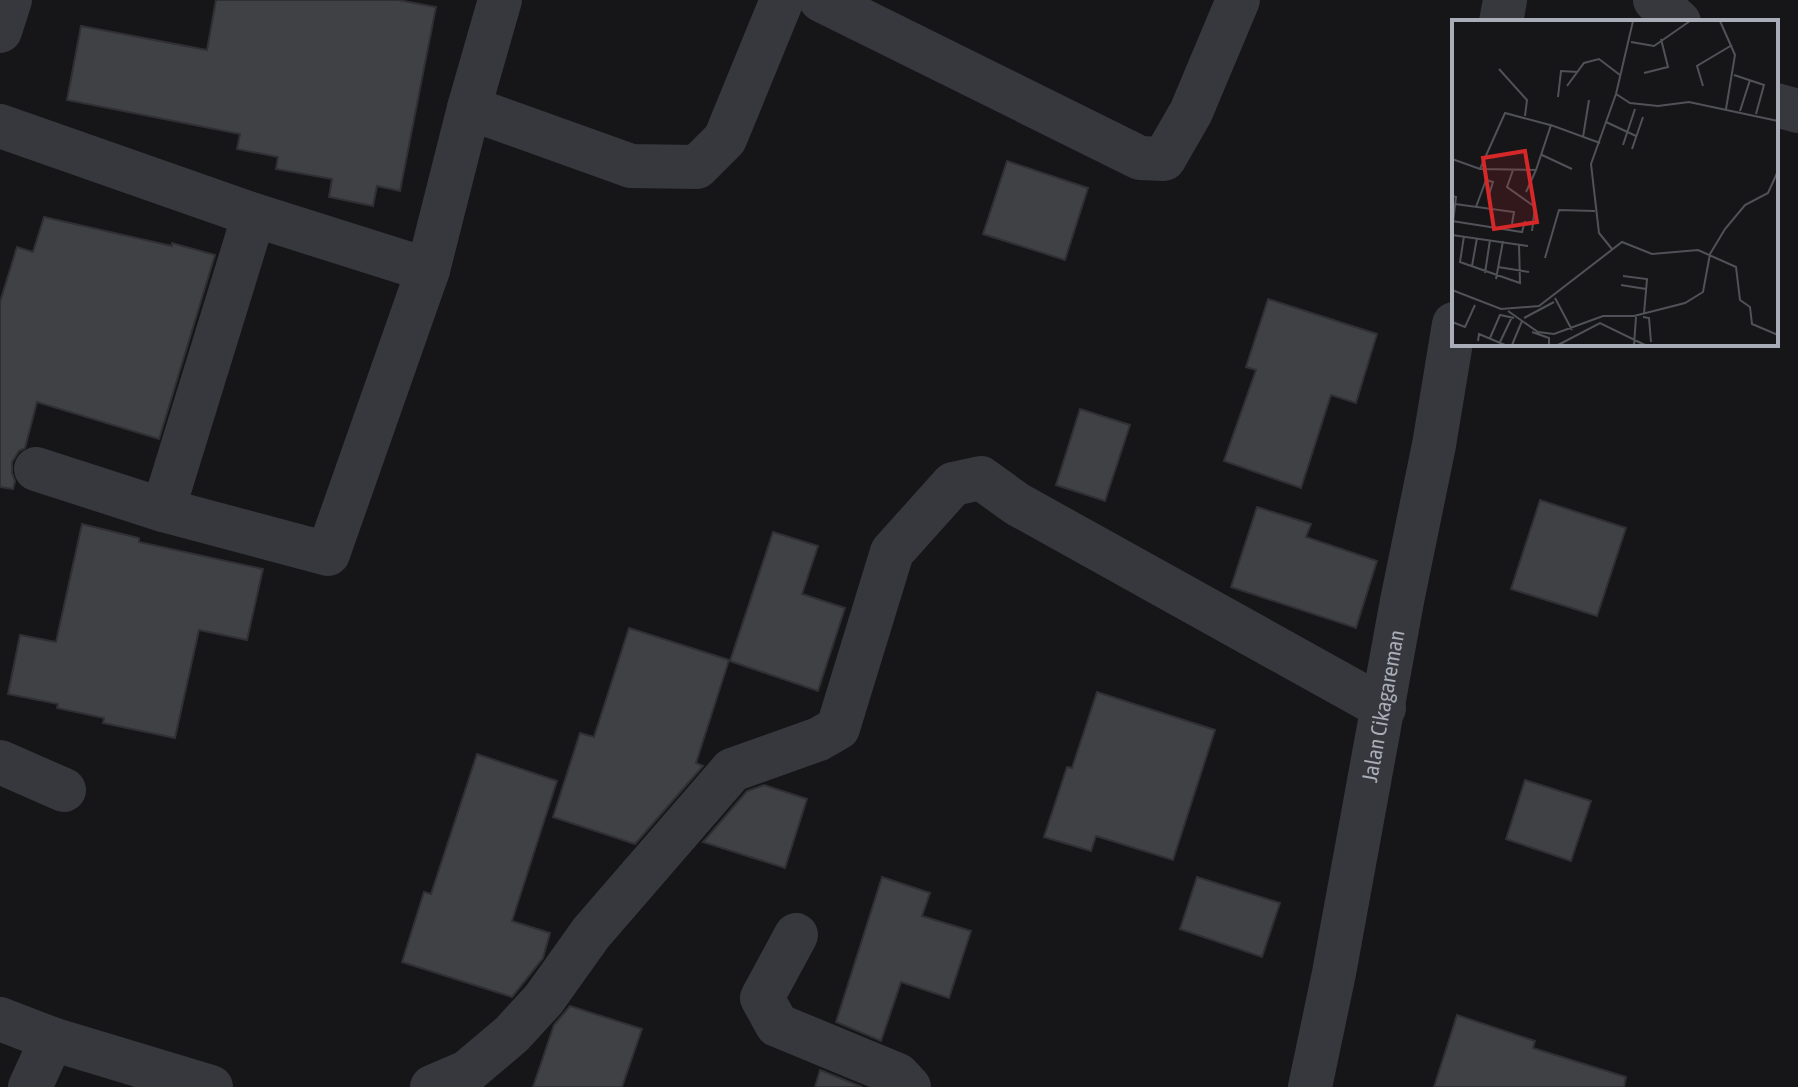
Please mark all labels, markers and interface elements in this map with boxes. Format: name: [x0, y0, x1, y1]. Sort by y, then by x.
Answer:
inset map: [1452, 20, 1778, 346]
street label: Jalan Cikagareman: [1356, 628, 1409, 784]

